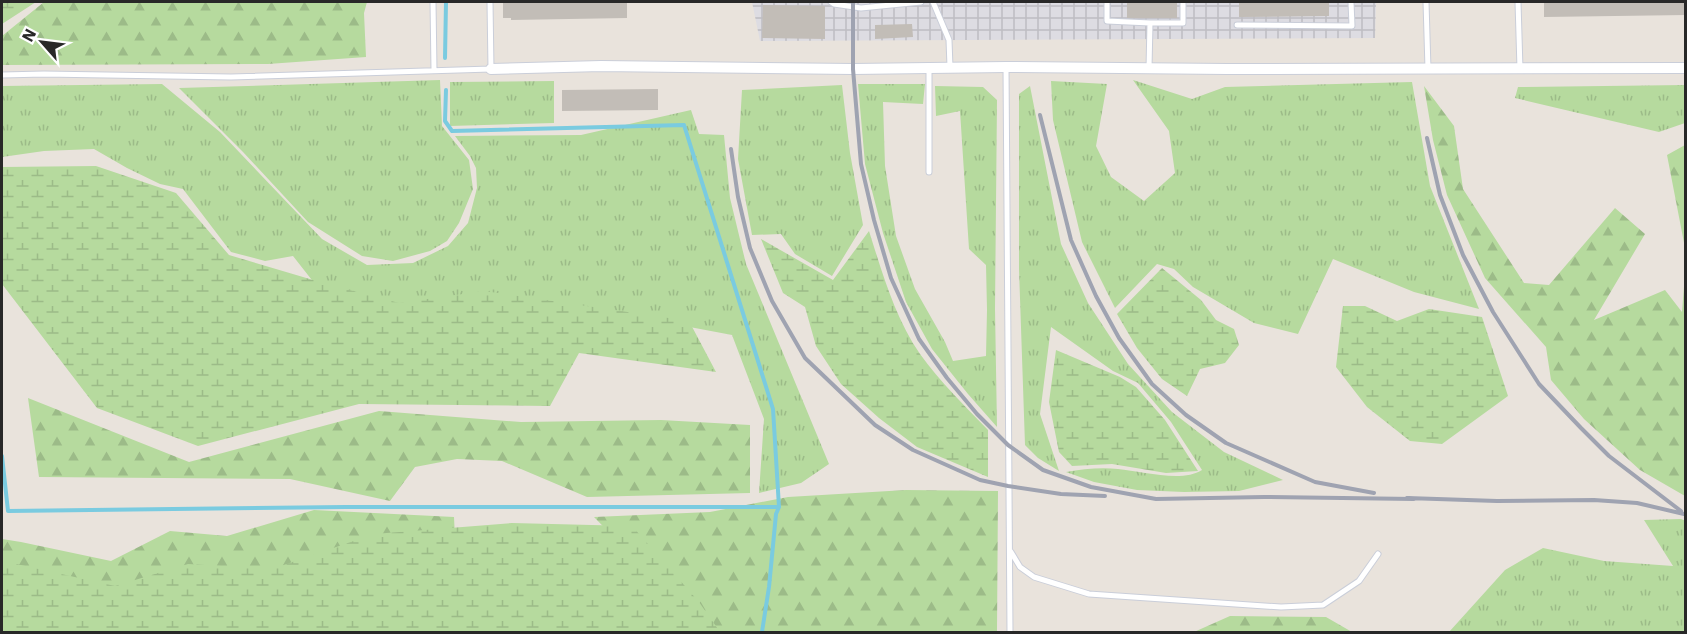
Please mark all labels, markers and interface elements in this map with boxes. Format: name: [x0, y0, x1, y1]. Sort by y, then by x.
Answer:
north arrow: [12, 12, 72, 72]
text: N: [17, 25, 40, 45]

